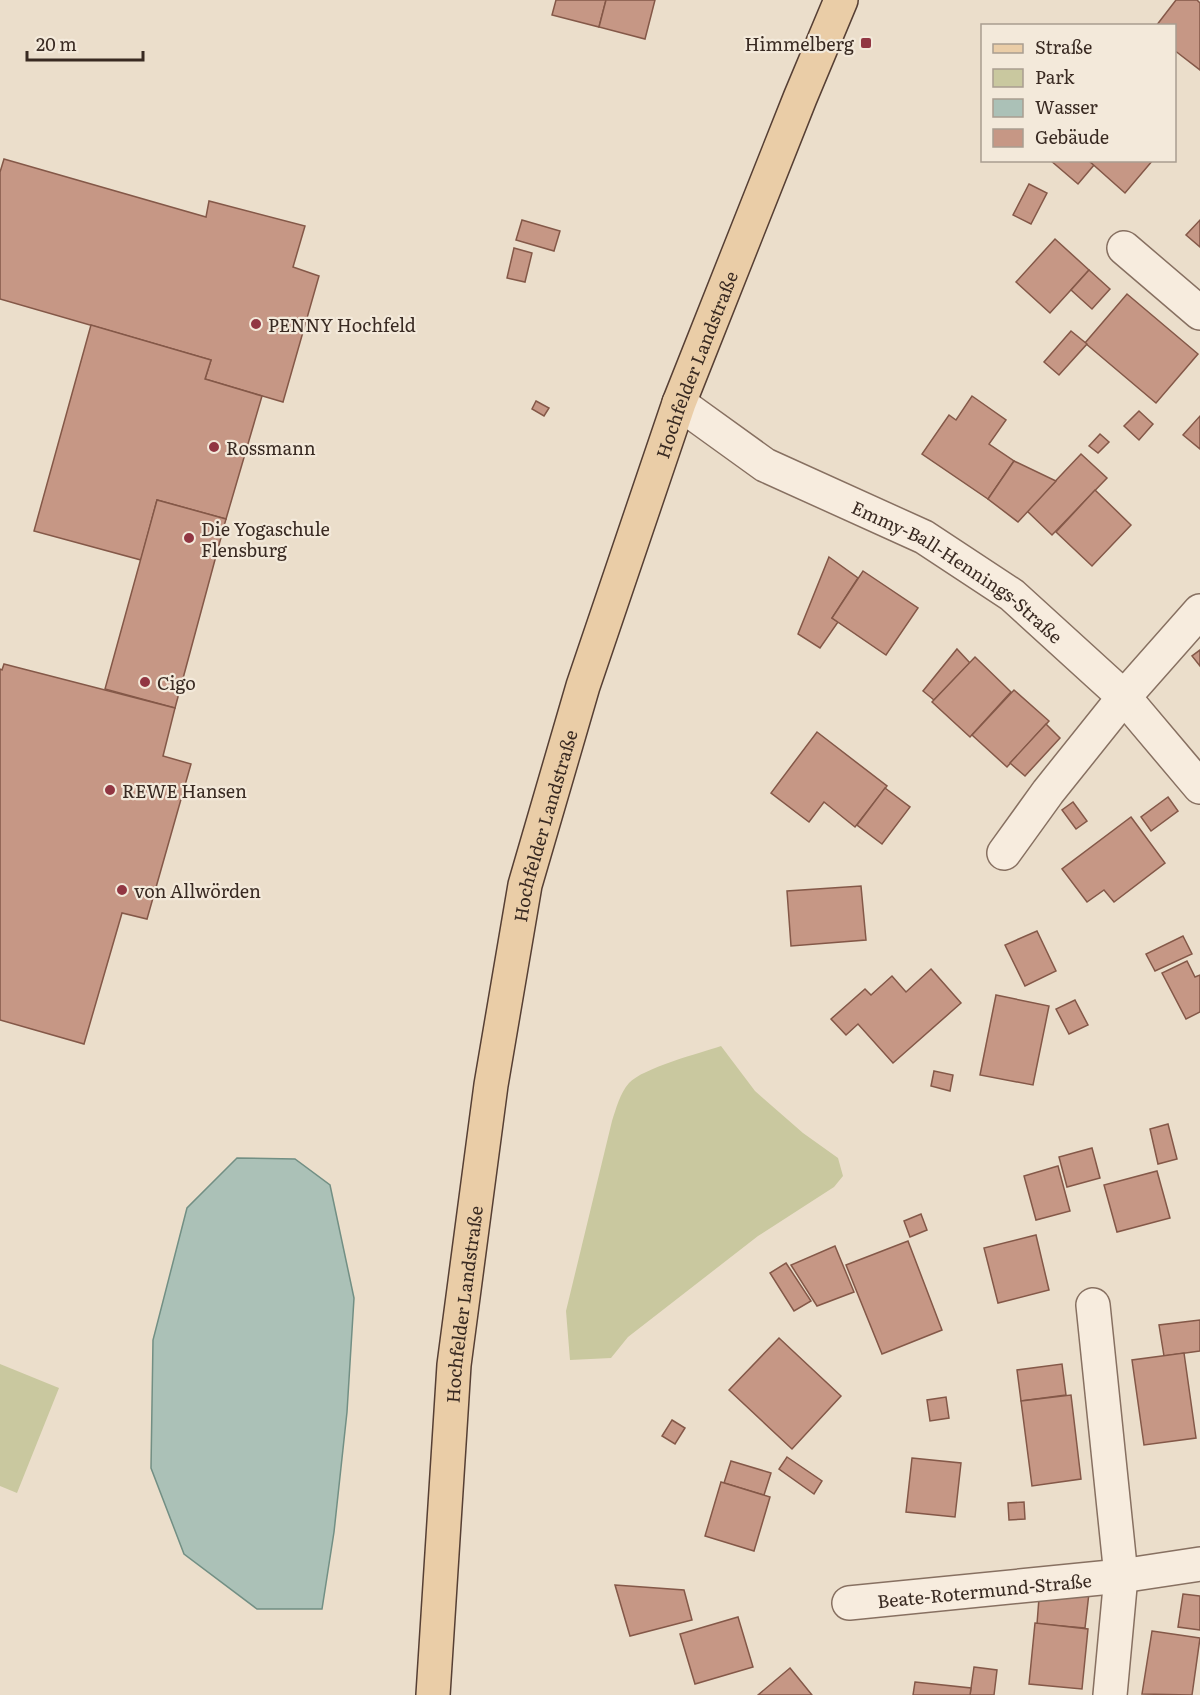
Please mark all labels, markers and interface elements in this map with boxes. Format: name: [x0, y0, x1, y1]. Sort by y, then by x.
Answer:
scale bar: [27, 24, 142, 62]
legend: [981, 24, 1176, 162]
text: 20 m: [36, 30, 77, 57]
place label: Himmelberg: [745, 30, 855, 57]
text: Straße: [1035, 33, 1092, 60]
marker: Himmelberg: [859, 36, 873, 50]
text: Park: [1035, 63, 1076, 90]
text: Wasser: [1035, 93, 1098, 120]
text: Gebäude: [1035, 123, 1109, 150]
street label: Hochfelder Landstraße: [648, 267, 744, 462]
place label: PENNY Hochfeld: [268, 311, 416, 338]
marker: PENNY Hochfeld: [249, 317, 263, 331]
place label: Rossmann: [226, 434, 316, 461]
marker: Rossmann: [207, 440, 221, 454]
street label: Emmy-Ball-Hennings-Straße: [848, 493, 1069, 649]
place label: Die Yogaschule Flensburg: [201, 515, 330, 563]
marker: Die Yogaschule Flensburg: [182, 531, 196, 545]
place label: Cigo: [157, 669, 196, 696]
marker: Cigo: [138, 675, 152, 689]
street label: Hochfelder Landstraße: [505, 726, 583, 924]
place label: REWE Hansen: [122, 777, 247, 804]
marker: REWE Hansen: [103, 783, 117, 797]
place label: von Allwörden: [134, 877, 261, 904]
marker: von Allwörden: [115, 883, 129, 897]
street label: Hochfelder Landstraße: [438, 1204, 488, 1404]
street label: Beate-Rotermund-Straße: [876, 1565, 1093, 1614]

